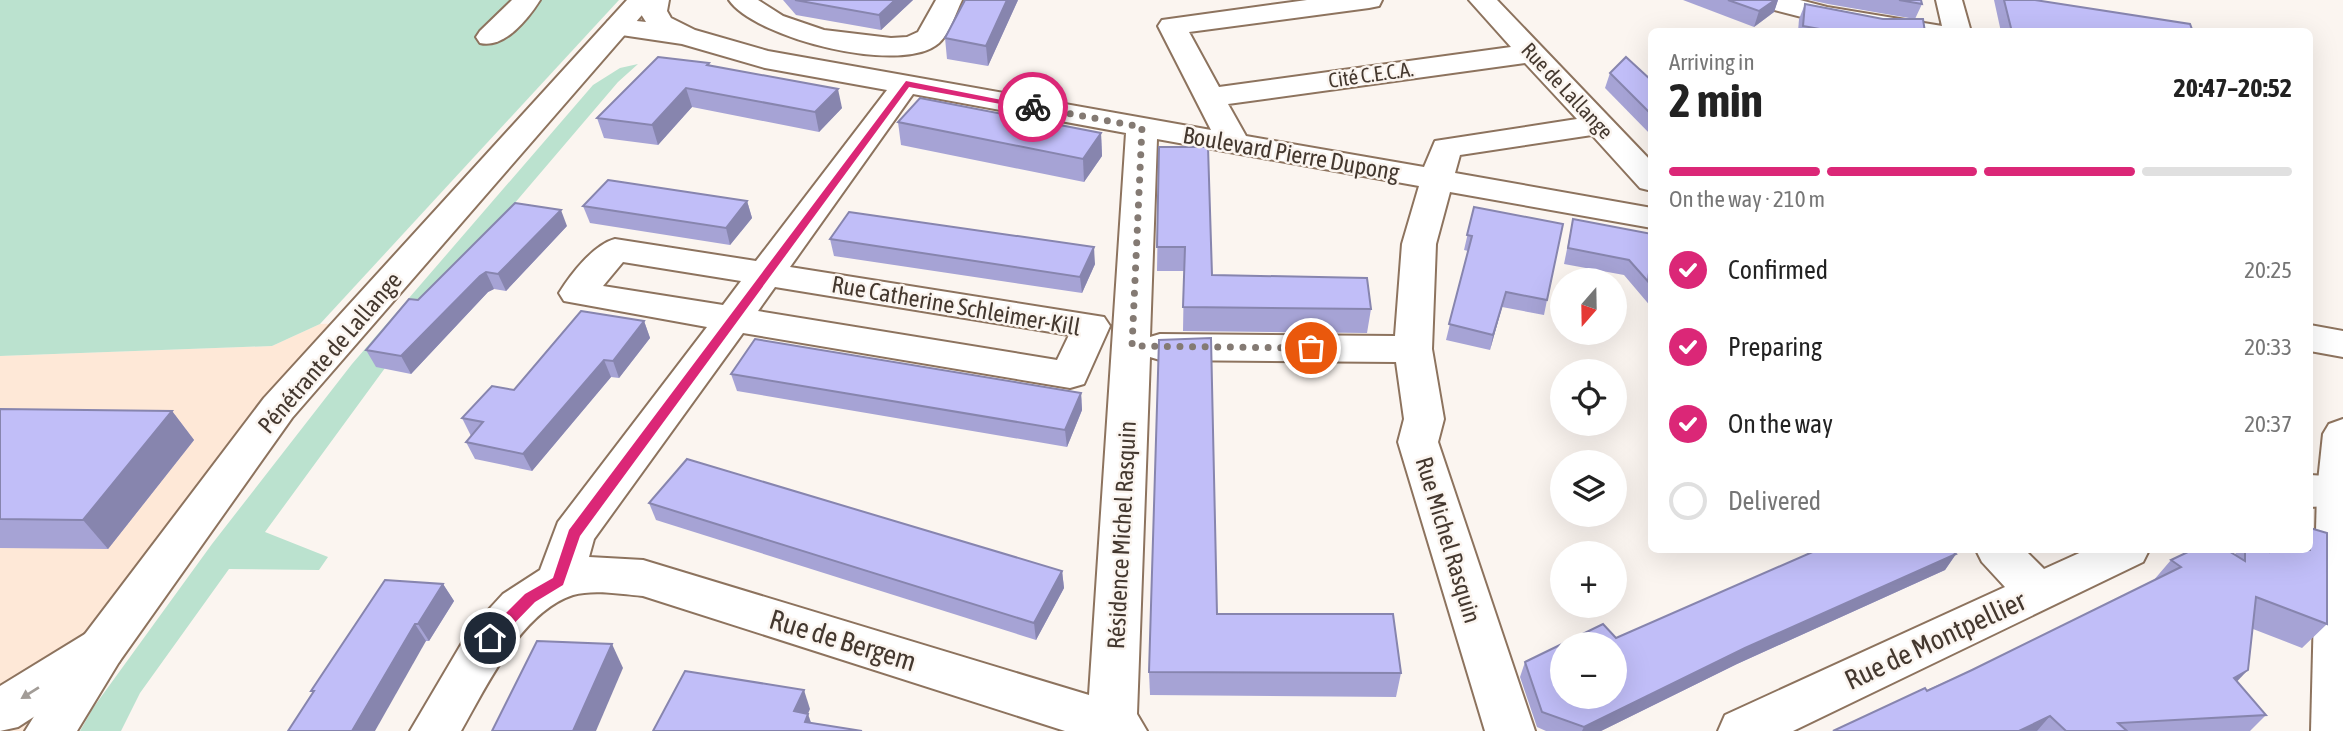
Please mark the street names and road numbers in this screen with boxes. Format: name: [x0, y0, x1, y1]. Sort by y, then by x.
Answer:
street label: Rue de Lallange: [1517, 37, 1618, 143]
street label: Cité C.E.C.A.: [1327, 56, 1415, 92]
street label: Boulevard Pierre Dupong: [1181, 121, 1402, 186]
street label: Pénétrante de Lallange: [252, 267, 407, 439]
street label: Rue Catherine Schleimer-Kill: [830, 270, 1083, 341]
street label: Résidence Michel Rasquin: [1102, 420, 1141, 650]
street label: Rue Michel Rasquin: [1410, 454, 1487, 626]
street label: Rue de Montpellier: [1840, 584, 2031, 696]
street label: Rue de Bergem: [766, 603, 920, 677]

